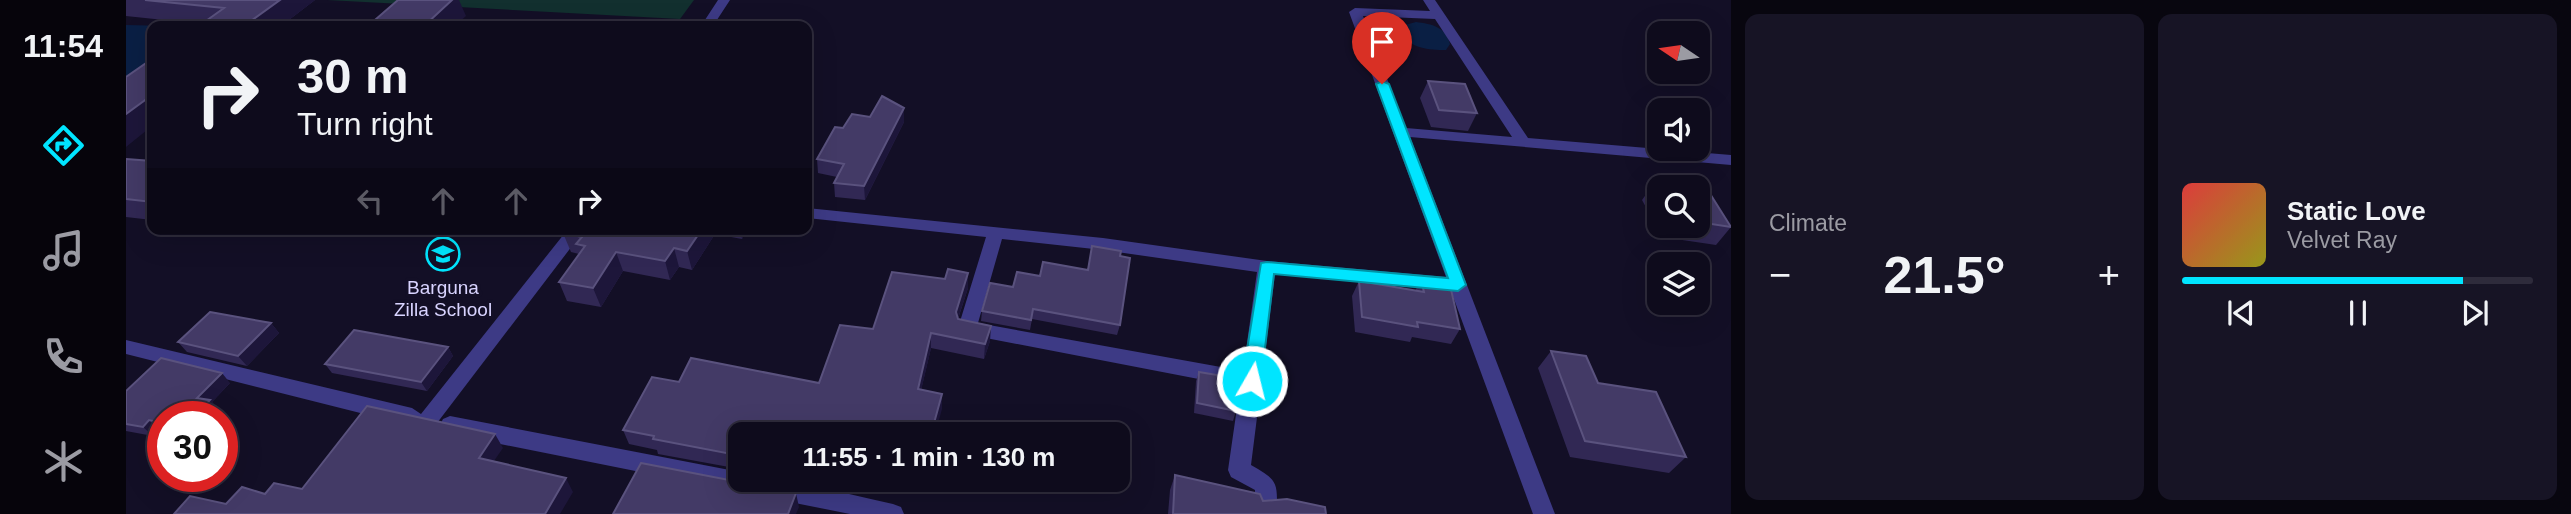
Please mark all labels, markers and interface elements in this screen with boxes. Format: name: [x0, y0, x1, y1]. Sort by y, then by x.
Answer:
pin: [1352, 12.0, 1412, 84]
north arrow: [1647, 21, 1710, 84]
map controls: [1647, 21, 1710, 315]
icon: arrive: [1363, 23, 1401, 61]
text: 11:54: [23, 28, 103, 64]
icon: right: [182, 49, 273, 140]
text: 30 m: [297, 49, 409, 103]
button: sound: [1647, 98, 1710, 161]
text: Turn right: [297, 106, 433, 142]
icon: directions: [39, 121, 88, 170]
button: search: [1647, 175, 1710, 238]
icon: left: [351, 182, 389, 220]
icon: ahead: [424, 182, 462, 220]
icon: ahead: [497, 182, 535, 220]
icon: right: [570, 182, 608, 220]
text: Static Love: [2287, 196, 2426, 226]
text: Climate: [1769, 210, 1847, 236]
icon: music: [39, 226, 88, 275]
text: Velvet Ray: [2287, 227, 2397, 253]
school or university icon: Barguna Zilla School: [424, 235, 462, 273]
text: 21.5°: [1883, 246, 2006, 304]
button: layers: [1647, 252, 1710, 315]
text: −: [1769, 254, 1791, 296]
text: +: [2098, 254, 2120, 296]
place label: Barguna Zilla School: [394, 277, 492, 320]
icon: previous: [2222, 294, 2260, 332]
icon: pause: [2339, 294, 2377, 332]
icon: next: [2456, 294, 2494, 332]
icon: phone: [39, 332, 88, 381]
position arrow: [1215, 344, 1289, 418]
speed limit sign: 30: [147, 401, 238, 492]
icon: climate: [39, 437, 88, 486]
text: 11:55 · 1 min · 130 m: [803, 442, 1055, 472]

